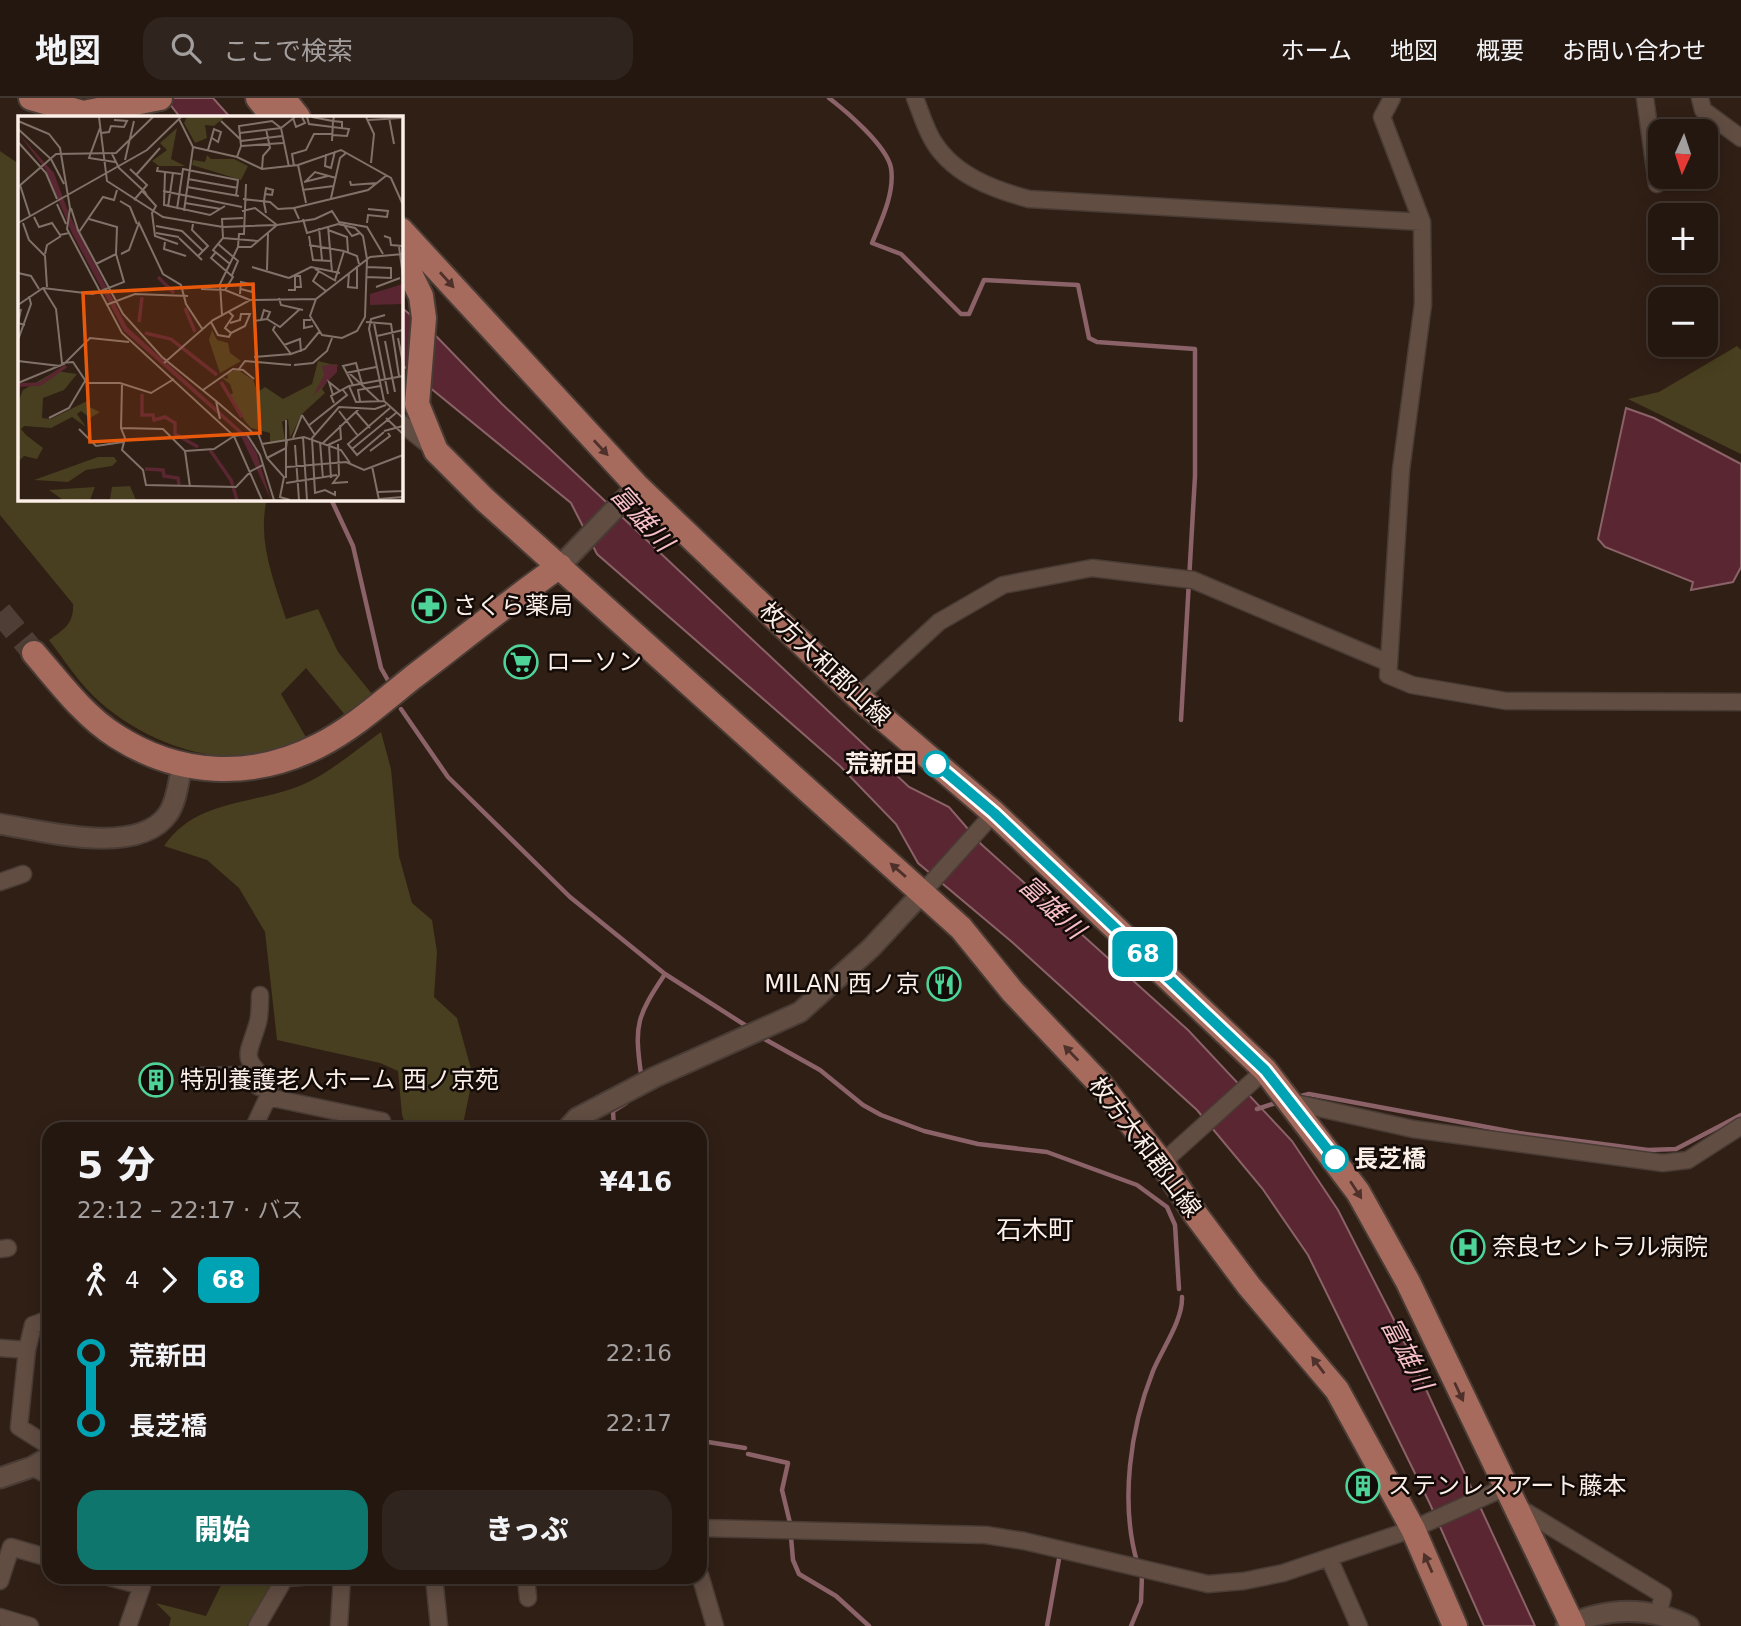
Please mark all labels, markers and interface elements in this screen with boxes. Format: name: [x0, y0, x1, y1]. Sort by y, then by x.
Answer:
search box: [143, 17, 633, 80]
icon: search: [167, 29, 205, 67]
text: 地図: [35, 31, 101, 70]
text: ここで検索: [223, 36, 353, 66]
text: ホーム: [1281, 37, 1352, 65]
text: 地図: [1390, 37, 1438, 65]
text: 概要: [1476, 37, 1524, 65]
text: お問い合わせ: [1562, 37, 1706, 65]
inset map: [18, 116, 402, 500]
north arrow: [1648, 119, 1718, 189]
map controls: [1648, 119, 1718, 357]
button: +: [1648, 203, 1718, 273]
one-way arrow: [439, 271, 455, 289]
button: −: [1648, 287, 1718, 357]
one-way arrow: [593, 439, 609, 457]
water label: 富雄川: [605, 479, 681, 559]
pharmacy icon: さくら薬局: [410, 587, 448, 625]
place label: さくら薬局: [453, 592, 573, 620]
street label: 枚方大和郡山線: [754, 596, 896, 732]
supermarket icon: ローソン: [502, 643, 540, 681]
place label: ローソン: [546, 648, 642, 676]
place label: 荒新田: [845, 750, 917, 778]
marker: 荒新田: [923, 751, 949, 777]
one-way arrow: [889, 862, 907, 878]
water label: 富雄川: [1013, 869, 1093, 947]
line badge: 68: [1112, 931, 1174, 977]
text: 68: [1126, 940, 1160, 968]
restaurant icon: MILAN 西ノ京: [925, 965, 963, 1003]
place label: MILAN 西ノ京: [764, 970, 920, 998]
one-way arrow: [1063, 1045, 1079, 1062]
building icon: 特別養護老人ホーム 西ノ京苑: [137, 1061, 175, 1099]
place label: 特別養護老人ホーム 西ノ京苑: [180, 1066, 499, 1094]
street label: 枚方大和郡山線: [1083, 1071, 1207, 1223]
text: 5 分: [77, 1143, 155, 1187]
place label: 長芝橋: [1354, 1145, 1426, 1173]
marker: 長芝橋: [1322, 1146, 1348, 1172]
text: ¥416: [600, 1167, 672, 1197]
one-way arrow: [1349, 1180, 1362, 1199]
text: 22:12 – 22:17 · バス: [77, 1197, 304, 1223]
district label: 石木町: [996, 1215, 1074, 1245]
hospital icon: 奈良セントラル病院: [1449, 1228, 1487, 1266]
place label: 奈良セントラル病院: [1492, 1233, 1708, 1261]
icon: walk: [77, 1261, 115, 1299]
icon: forward: [150, 1261, 188, 1299]
text: 68: [212, 1266, 245, 1294]
text: 4: [125, 1267, 140, 1293]
water label: 富雄川: [1375, 1313, 1440, 1398]
text: 22:16: [606, 1340, 672, 1366]
text: 荒新田: [129, 1341, 207, 1371]
one-way arrow: [1311, 1356, 1325, 1374]
one-way arrow: [1453, 1382, 1465, 1402]
text: 22:17: [606, 1410, 672, 1436]
text: 長芝橋: [129, 1411, 207, 1441]
building icon: ステンレスアート藤本: [1344, 1467, 1382, 1505]
place label: ステンレスアート藤本: [1388, 1472, 1627, 1500]
button: 開始: [77, 1490, 368, 1570]
button: きっぷ: [382, 1490, 672, 1570]
one-way arrow: [1422, 1553, 1433, 1574]

